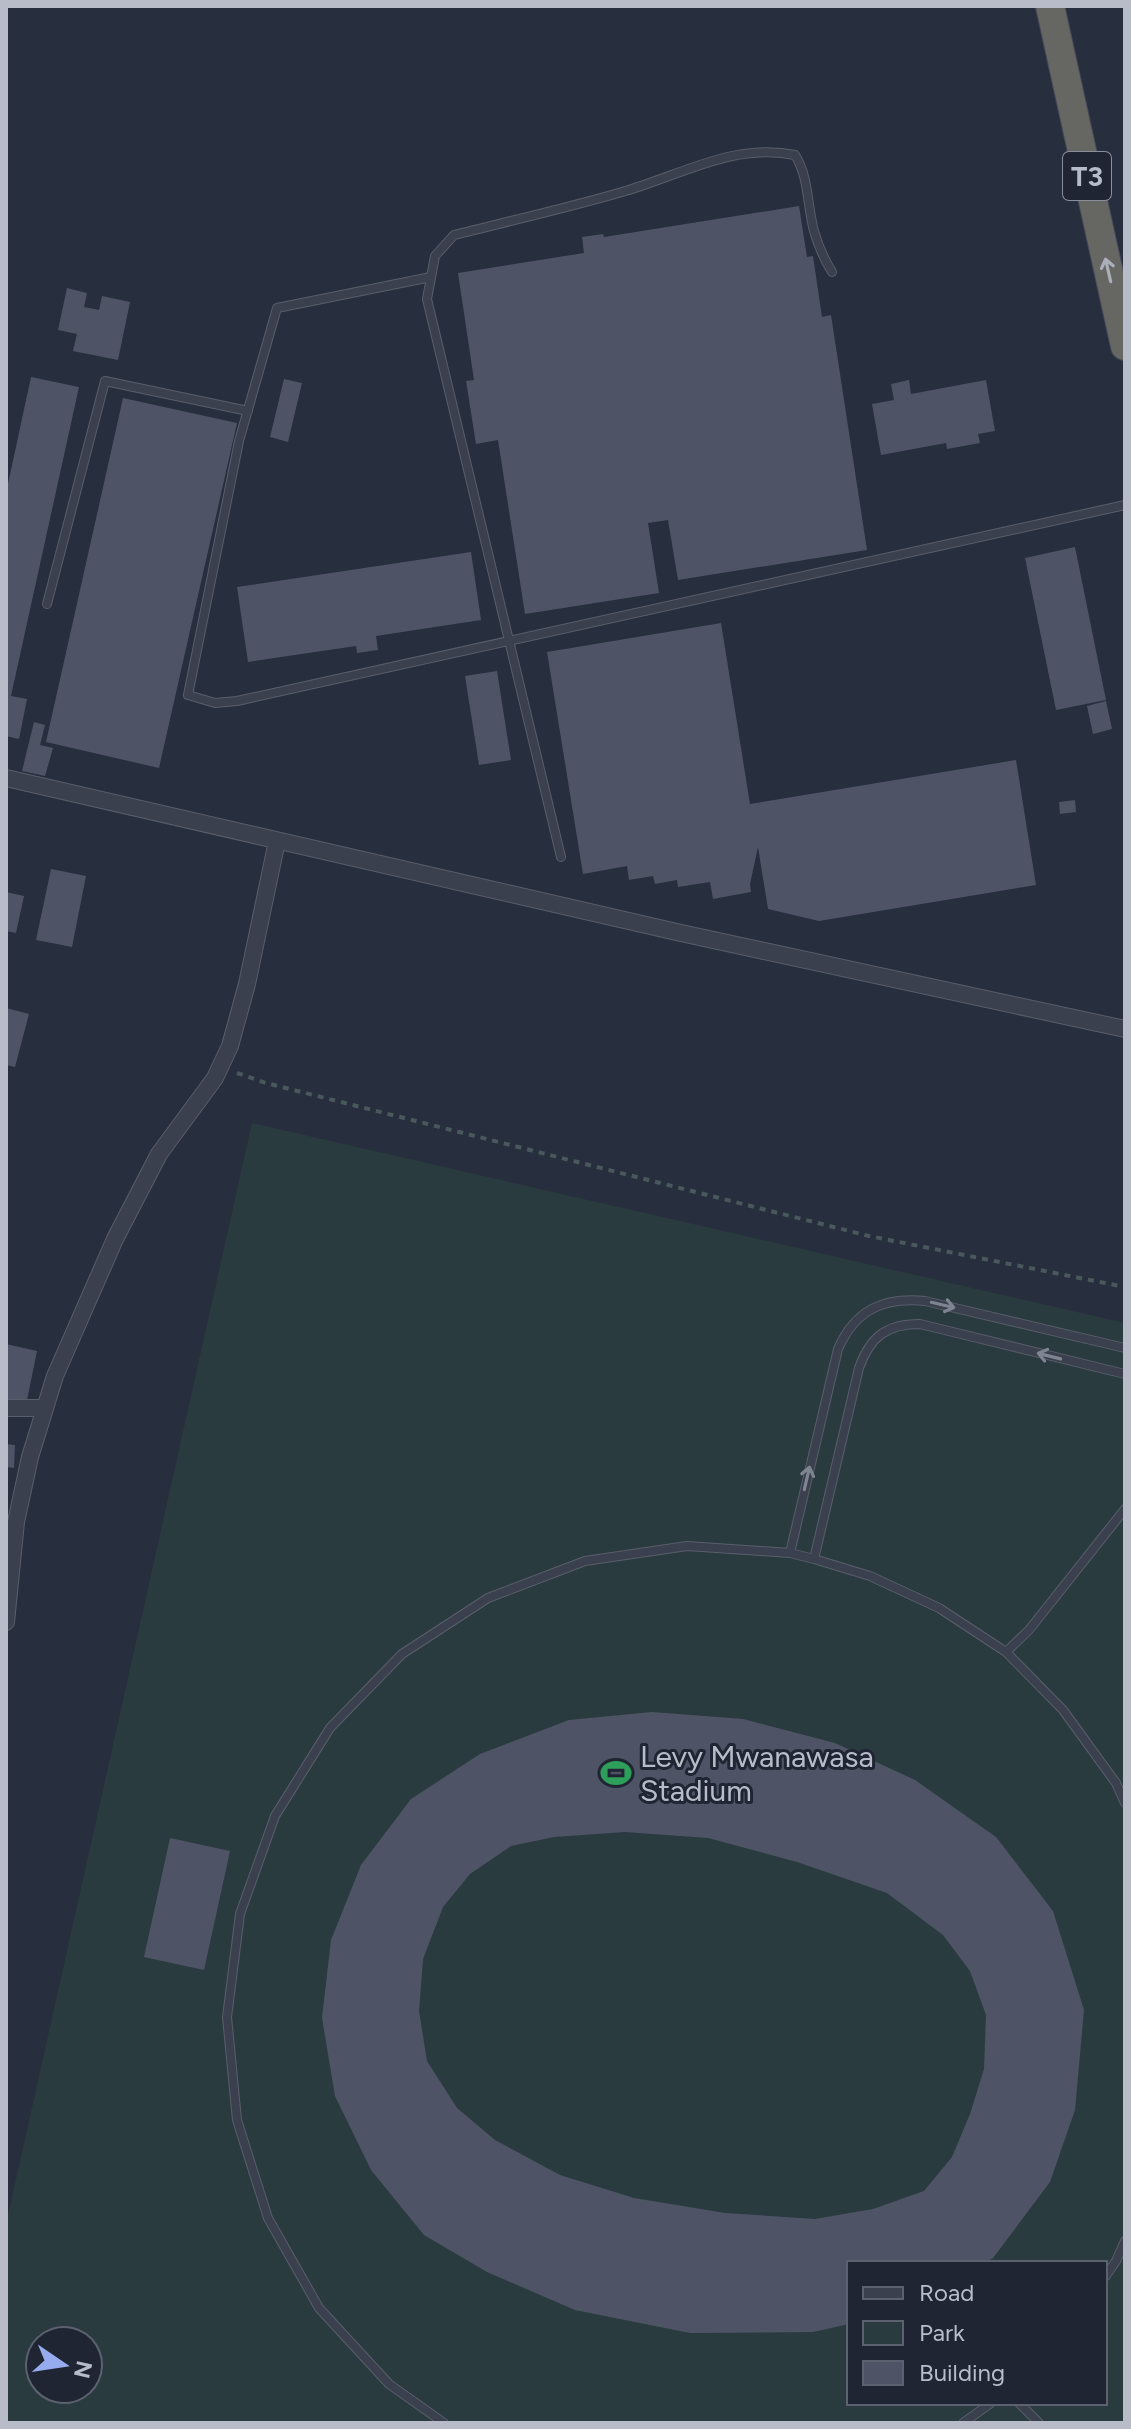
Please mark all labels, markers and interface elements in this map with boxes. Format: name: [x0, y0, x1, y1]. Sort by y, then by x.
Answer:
road number: T3: [1063, 152, 1111, 200]
one-way arrow: [1100, 258, 1115, 283]
one-way arrow: [930, 1298, 956, 1313]
one-way arrow: [1037, 1347, 1063, 1362]
one-way arrow: [800, 1465, 815, 1491]
place label: Levy Mwanawasa Stadium: [640, 1738, 874, 1809]
sports icon: Levy Mwanawasa Stadium: [599, 1756, 633, 1790]
legend: [847, 2261, 1107, 2405]
text: Road: [919, 2278, 974, 2307]
text: Park: [919, 2318, 965, 2347]
north arrow: [24, 2325, 104, 2405]
text: N: [68, 2358, 98, 2381]
text: Building: [919, 2358, 1005, 2387]

